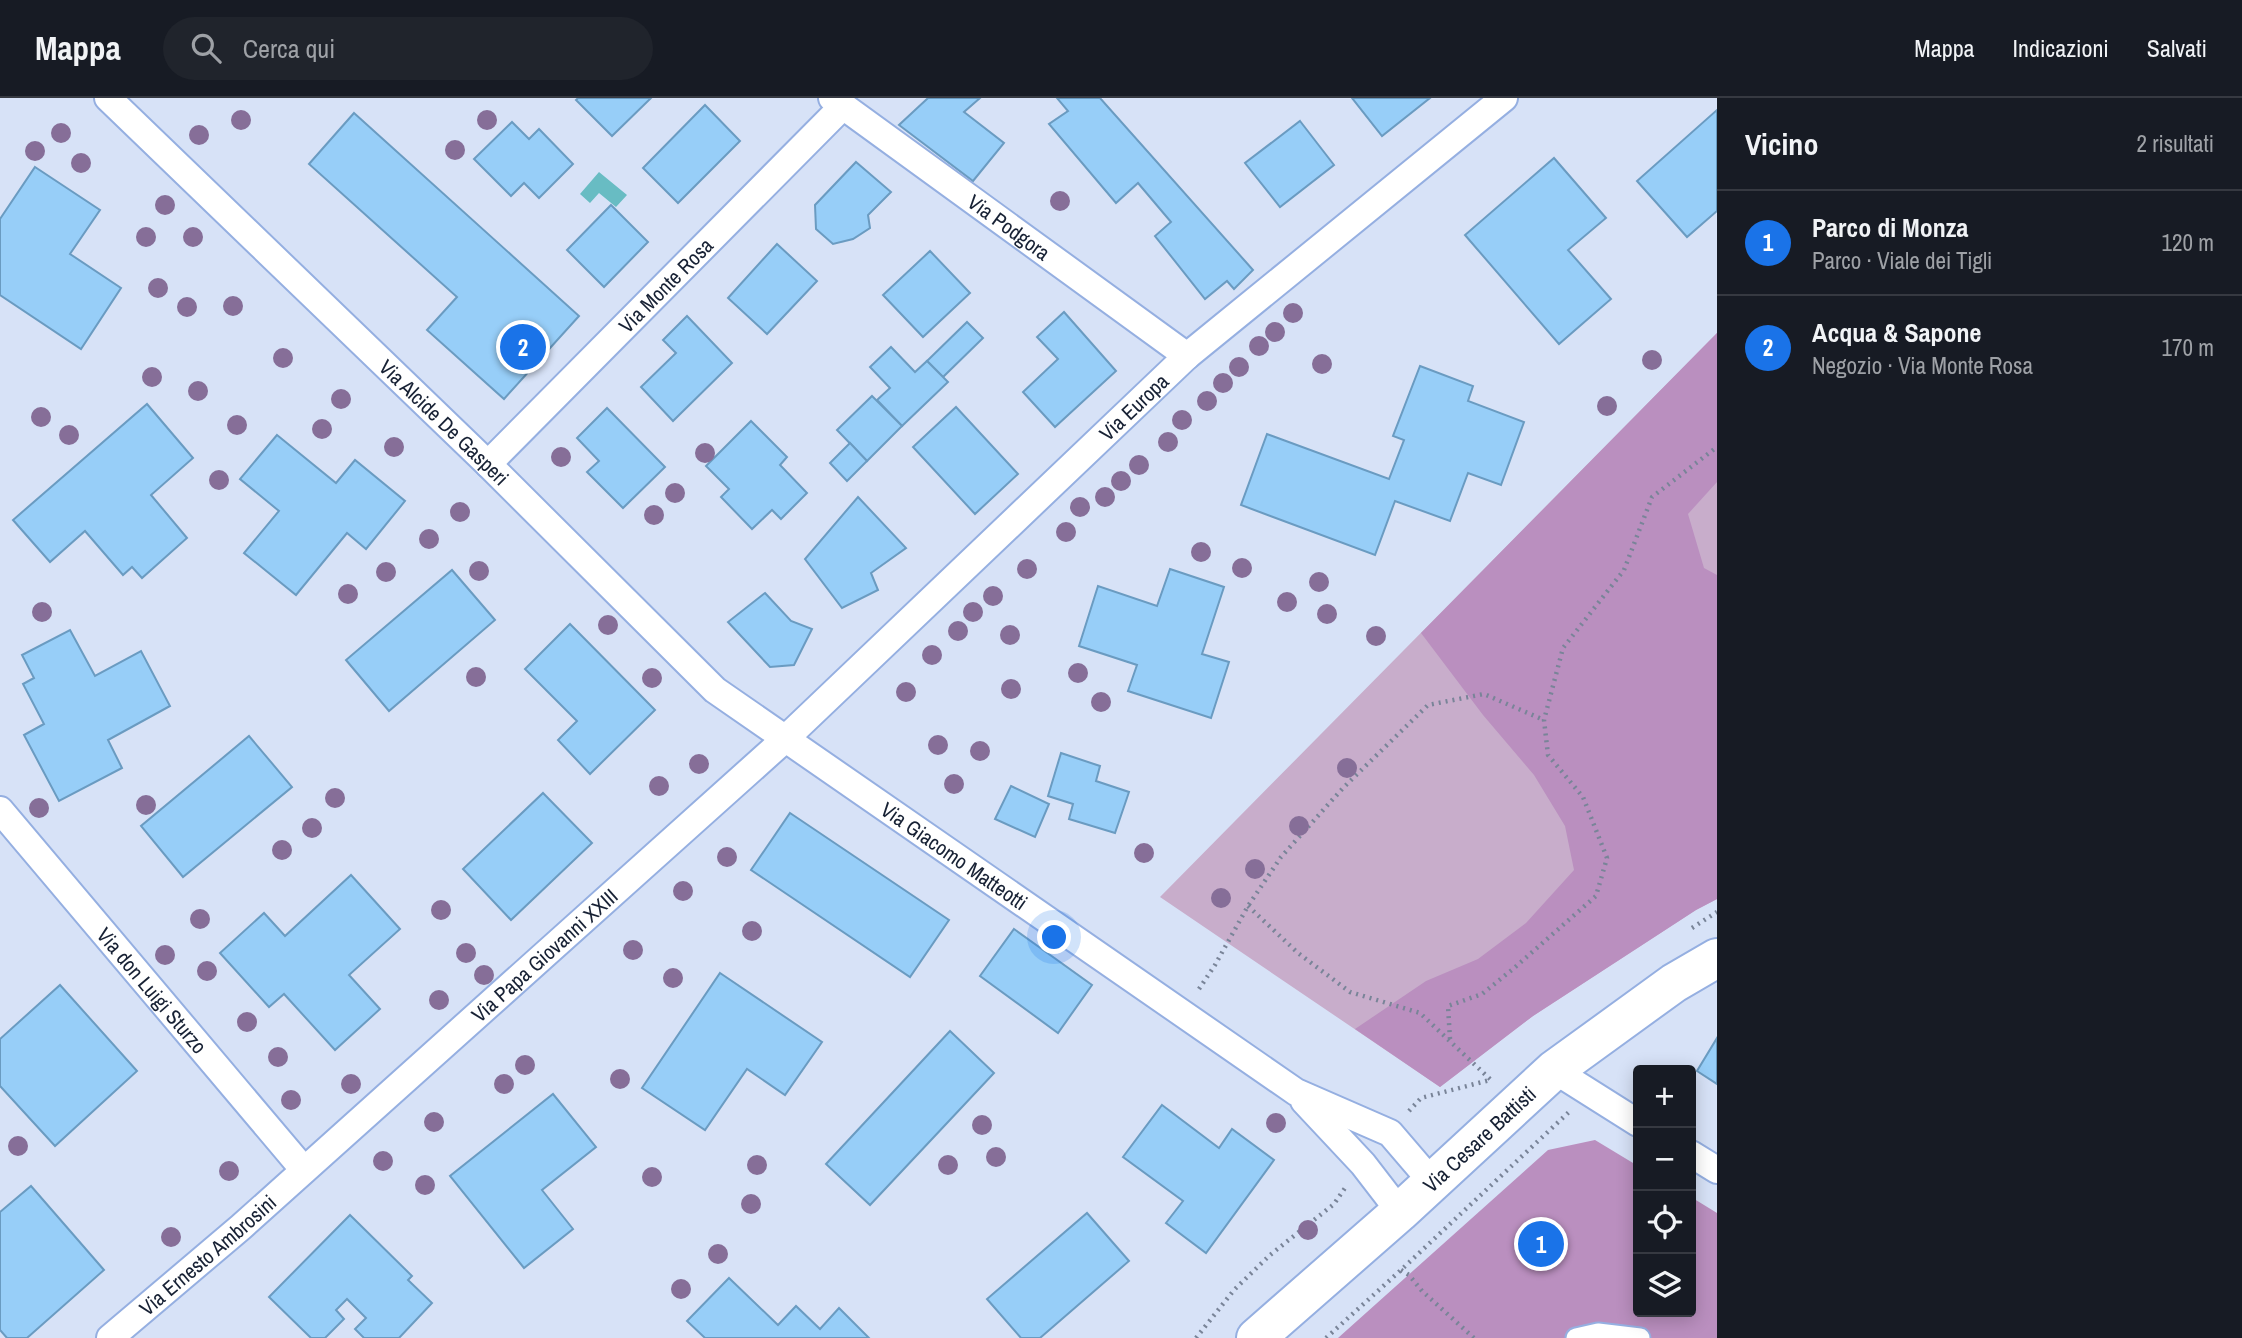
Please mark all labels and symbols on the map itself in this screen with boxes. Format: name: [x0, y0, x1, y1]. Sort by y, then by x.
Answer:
street label: Via Podgora: [962, 187, 1057, 267]
street label: Via Monte Rosa: [612, 231, 719, 339]
pin: 2: [500, 321, 546, 373]
street label: Via Alcide De Gasperi: [373, 352, 516, 492]
street label: Via Europa: [1092, 366, 1175, 447]
street label: Via Giacomo Matteotti: [875, 795, 1033, 917]
street label: Via Papa Giovanni XXIII: [465, 882, 624, 1028]
your location: [1037, 920, 1071, 954]
street label: Via don Luigi Sturzo: [91, 921, 214, 1060]
street label: Via Cesare Battisti: [1416, 1079, 1542, 1199]
street label: Via Ernesto Ambrosini: [133, 1188, 282, 1322]
pin: 1: [1518, 1218, 1564, 1270]

